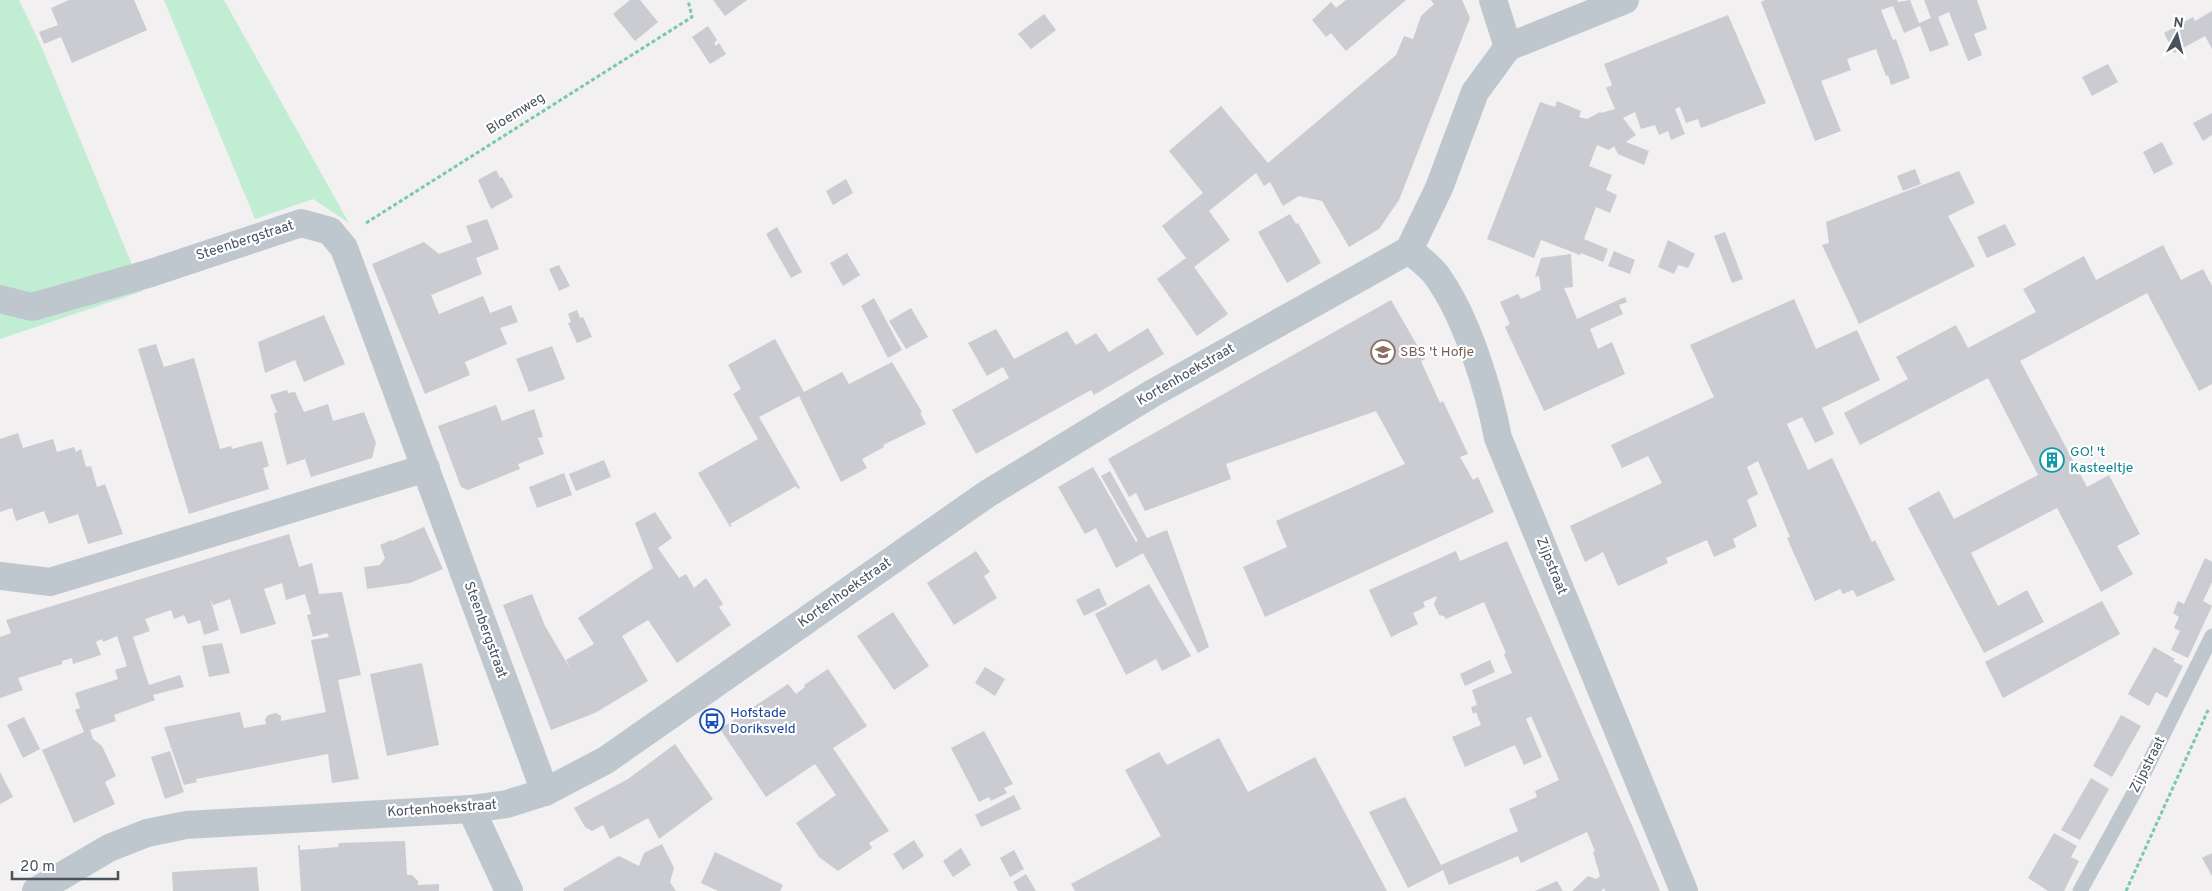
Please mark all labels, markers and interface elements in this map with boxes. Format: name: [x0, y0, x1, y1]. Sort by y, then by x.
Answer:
north arrow: [2152, 10, 2202, 60]
text: N: [2172, 15, 2184, 33]
street label: Bloemweg: [484, 89, 548, 139]
street label: Steenbergstraat: [194, 217, 296, 265]
school or university icon: SBS 't Hofje: [1370, 339, 1396, 365]
street label: Kortenhoekstraat: [1134, 340, 1238, 410]
place label: SBS 't Hofje: [1400, 344, 1474, 361]
place label: GO! 't Kasteeltje: [2070, 444, 2133, 477]
building icon: GO! 't Kasteeltje: [2039, 447, 2065, 473]
street label: Zijpstraat: [1532, 535, 1570, 597]
street label: Kortenhoekstraat: [795, 554, 895, 632]
street label: Steenbergstraat: [460, 579, 510, 681]
place label: Hofstade Doriksveld: [730, 705, 796, 738]
bus stop icon: Hofstade Doriksveld: [699, 708, 725, 734]
street label: Zijpstraat: [2127, 734, 2169, 796]
street label: Kortenhoekstraat: [387, 797, 497, 821]
scale bar: [12, 848, 119, 880]
text: 20 m: [20, 858, 55, 877]

